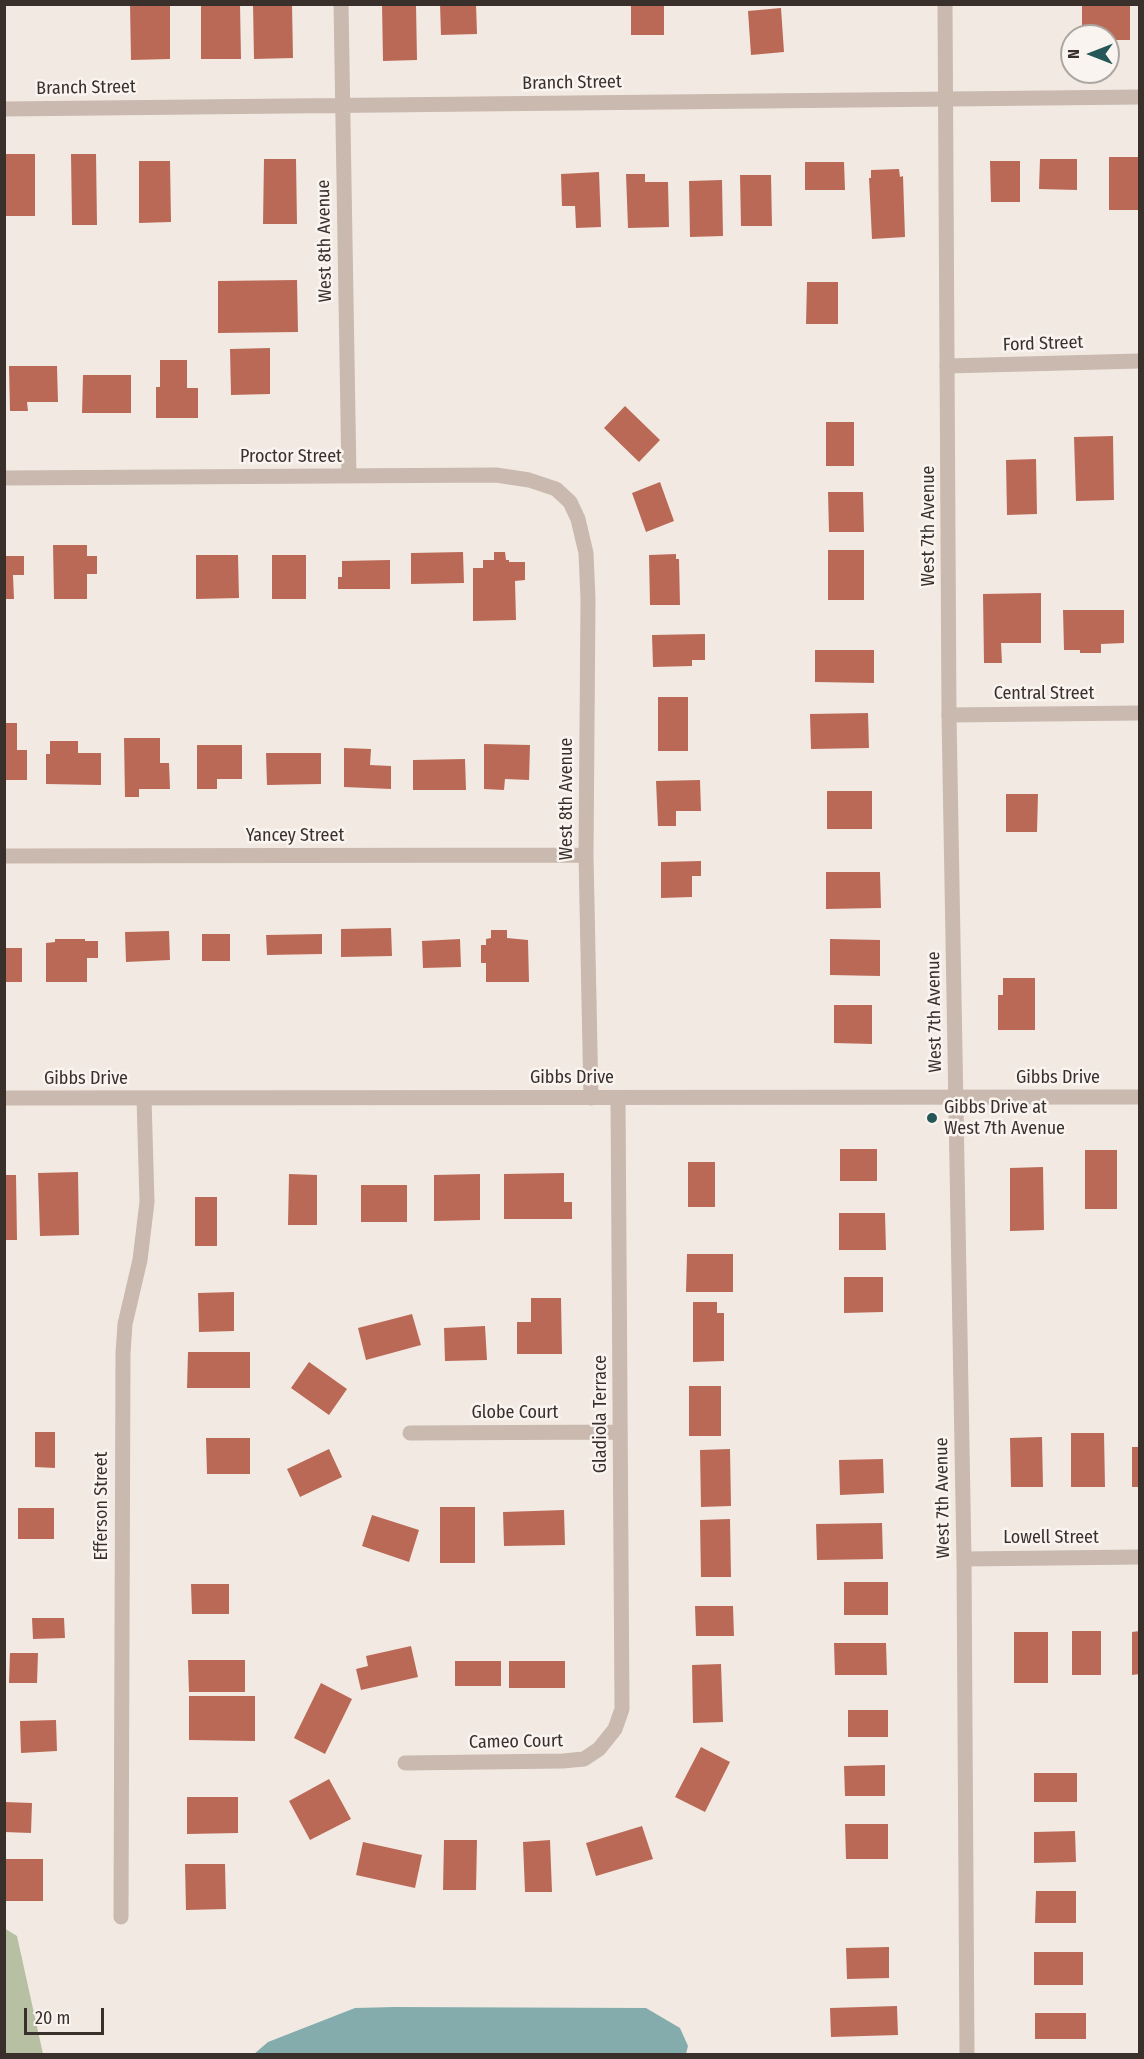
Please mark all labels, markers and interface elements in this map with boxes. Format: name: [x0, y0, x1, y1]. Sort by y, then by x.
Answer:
north arrow: [1060, 24, 1120, 84]
text: N: [1064, 49, 1083, 59]
street label: Branch Street: [522, 71, 622, 95]
street label: Branch Street: [36, 76, 136, 100]
street label: West 8th Avenue: [313, 179, 337, 303]
street label: Ford Street: [1002, 332, 1084, 356]
street label: Proctor Street: [240, 446, 342, 468]
street label: West 7th Avenue: [918, 466, 940, 586]
street label: Central Street: [994, 683, 1094, 705]
street label: West 8th Avenue: [556, 738, 578, 860]
street label: Yancey Street: [246, 825, 344, 847]
street label: West 7th Avenue: [923, 951, 947, 1073]
street label: Gibbs Drive: [530, 1067, 614, 1089]
street label: Gibbs Drive: [1016, 1067, 1100, 1089]
street label: Gibbs Drive: [44, 1068, 128, 1090]
place label: Gibbs Drive at West 7th Avenue: [944, 1097, 1065, 1140]
marker: Gibbs Drive at West 7th Avenue: [925, 1111, 939, 1125]
street label: Gladiola Terrace: [590, 1355, 612, 1473]
street label: Globe Court: [472, 1402, 558, 1424]
street label: West 7th Avenue: [931, 1437, 955, 1559]
street label: Efferson Street: [91, 1452, 113, 1560]
street label: Lowell Street: [1003, 1527, 1099, 1549]
street label: Cameo Court: [469, 1730, 563, 1754]
scale bar: [27, 1996, 106, 2034]
text: 20 m: [35, 2007, 70, 2029]

